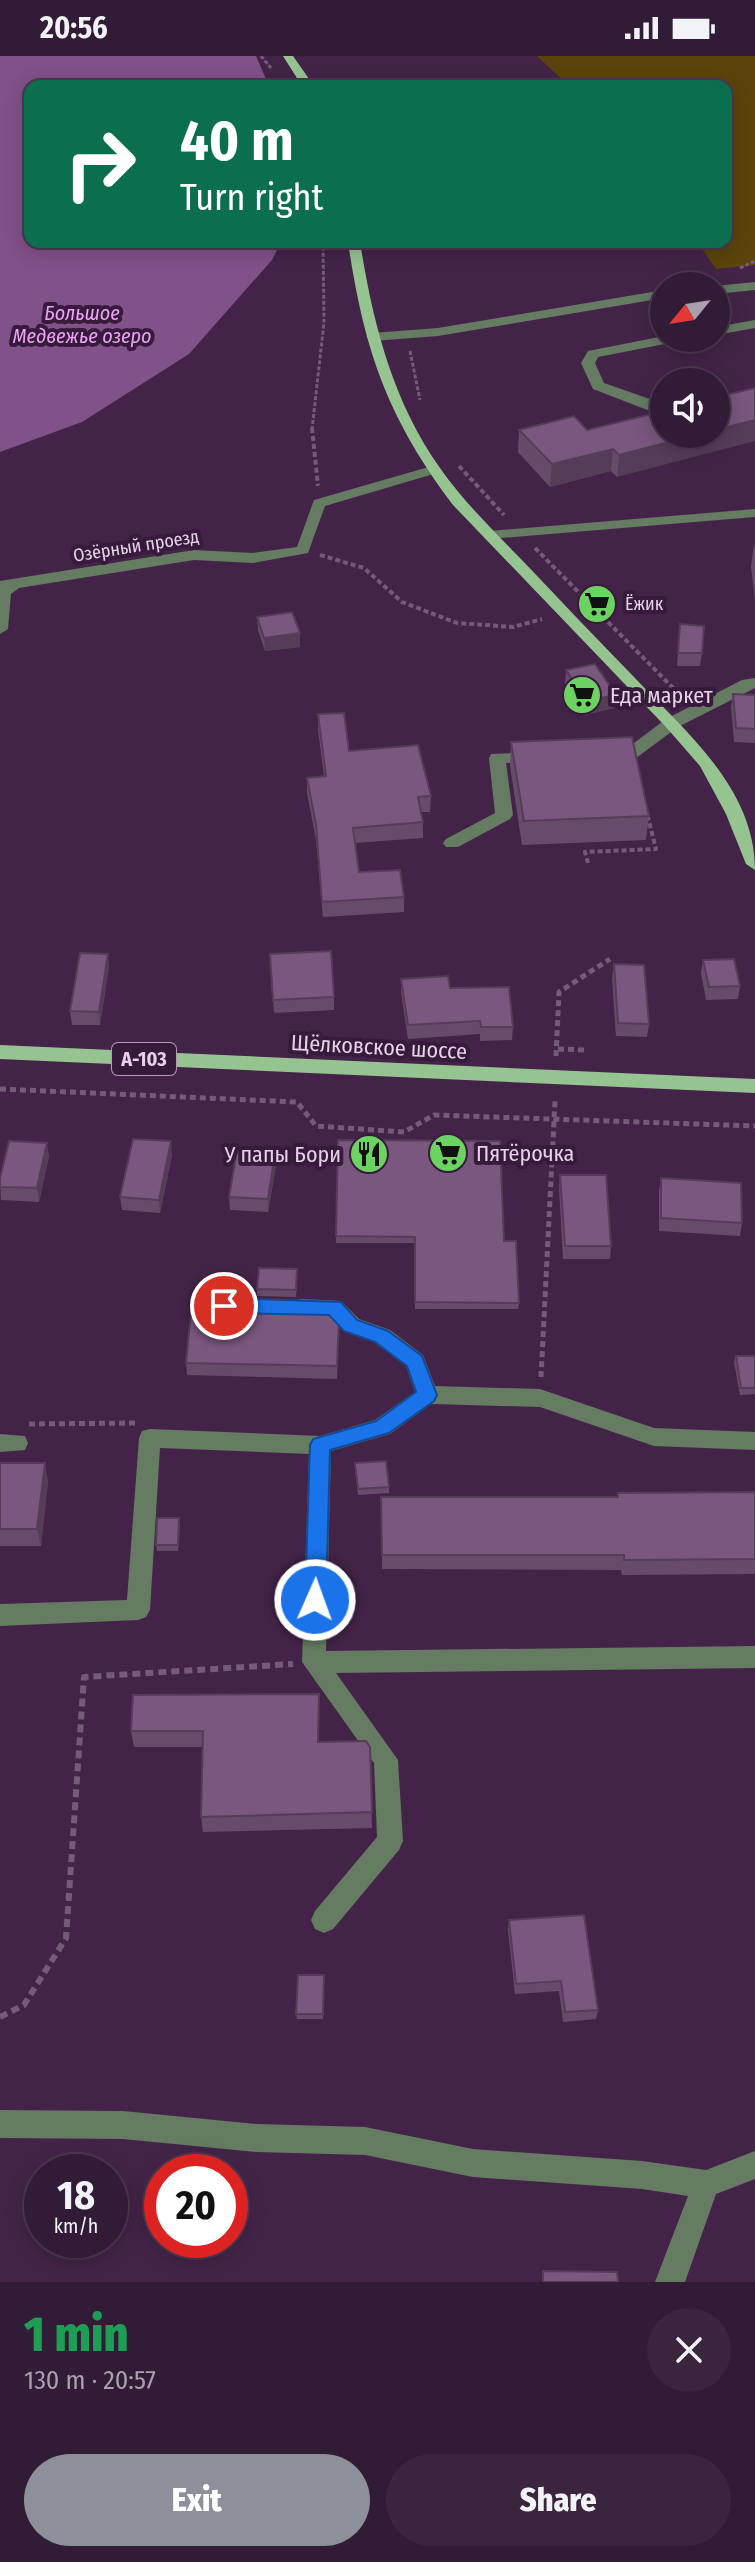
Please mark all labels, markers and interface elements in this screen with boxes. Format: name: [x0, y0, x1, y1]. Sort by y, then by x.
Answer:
text: 20:56: [40, 10, 108, 46]
text: 40 m: [180, 108, 294, 175]
icon: right: [48, 112, 152, 216]
text: Turn right: [180, 176, 323, 220]
north arrow: [650, 272, 730, 352]
map controls: [650, 272, 730, 448]
water label: Большое Медвежье озеро: [12, 301, 152, 348]
button: sound: [650, 368, 730, 448]
street label: Озёрный проезд: [72, 525, 200, 567]
supermarket icon: Ёжик: [576, 583, 618, 625]
place label: Ёжик: [625, 593, 664, 615]
supermarket icon: Еда маркет: [561, 674, 603, 716]
place label: Еда маркет: [610, 682, 713, 709]
street label: Щёлковское шоссе: [290, 1029, 468, 1065]
road number: А-103: [112, 1043, 176, 1075]
supermarket icon: Пятёрочка: [427, 1132, 469, 1174]
restaurant icon: У папы Бори: [348, 1133, 390, 1175]
place label: Пятёрочка: [476, 1140, 574, 1167]
place label: У папы Бори: [224, 1141, 341, 1168]
pin: [190, 1272, 258, 1340]
icon: arrive: [202, 1284, 246, 1328]
position arrow: [273, 1558, 357, 1642]
speed limit sign: 20: [144, 2154, 248, 2258]
text: 18: [57, 2172, 95, 2220]
text: km/h: [54, 2214, 98, 2238]
text: 1 min: [24, 2306, 128, 2364]
button: close: [647, 2308, 731, 2392]
text: 130 m · 20:57: [24, 2365, 156, 2396]
button: Exit: [24, 2454, 370, 2546]
button: Share: [386, 2454, 731, 2546]

